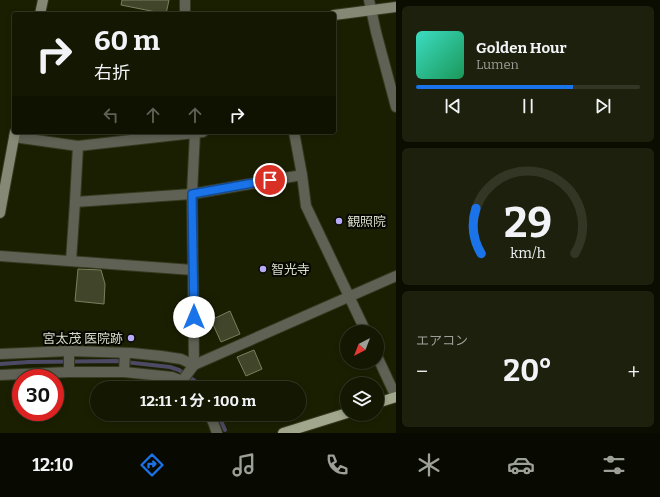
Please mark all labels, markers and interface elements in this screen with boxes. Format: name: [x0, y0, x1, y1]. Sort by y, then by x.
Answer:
text: 60 m: [94, 24, 160, 57]
icon: right: [28, 28, 80, 80]
text: Golden Hour: [476, 39, 567, 57]
text: Lumen: [476, 57, 519, 72]
text: 右折: [94, 62, 130, 84]
icon: previous: [442, 95, 464, 117]
icon: pause: [517, 95, 539, 117]
icon: next: [592, 95, 614, 117]
icon: left: [100, 104, 122, 126]
icon: ahead: [142, 104, 164, 126]
icon: ahead: [184, 104, 206, 126]
icon: right: [226, 104, 248, 126]
pin: [253, 163, 287, 197]
icon: arrive: [259, 169, 281, 191]
text: 29: [504, 198, 552, 248]
place label: 観照院: [347, 214, 386, 229]
marker: 観照院: [334, 216, 344, 226]
text: km/h: [510, 245, 546, 262]
place label: 智光寺: [271, 262, 310, 277]
marker: 智光寺: [258, 264, 268, 274]
position arrow: [173, 296, 215, 338]
north arrow: [340, 325, 384, 369]
map controls: [340, 325, 384, 421]
place label: 宮太茂 医院跡: [42, 331, 123, 346]
marker: 宮太茂 医院跡: [126, 333, 136, 343]
text: エアコン: [416, 333, 468, 348]
text: 20°: [503, 353, 552, 389]
text: −: [416, 358, 428, 385]
text: +: [627, 358, 640, 385]
speed limit sign: 30: [12, 369, 64, 421]
button: layers: [340, 377, 384, 421]
text: 12:11 · 1 分 · 100 m: [140, 392, 256, 410]
icon: directions: [138, 451, 166, 479]
icon: music: [230, 451, 258, 479]
icon: phone: [323, 451, 351, 479]
icon: climate: [415, 451, 443, 479]
icon: car: [507, 451, 535, 479]
icon: filters: [600, 451, 628, 479]
text: 12:10: [32, 454, 74, 476]

